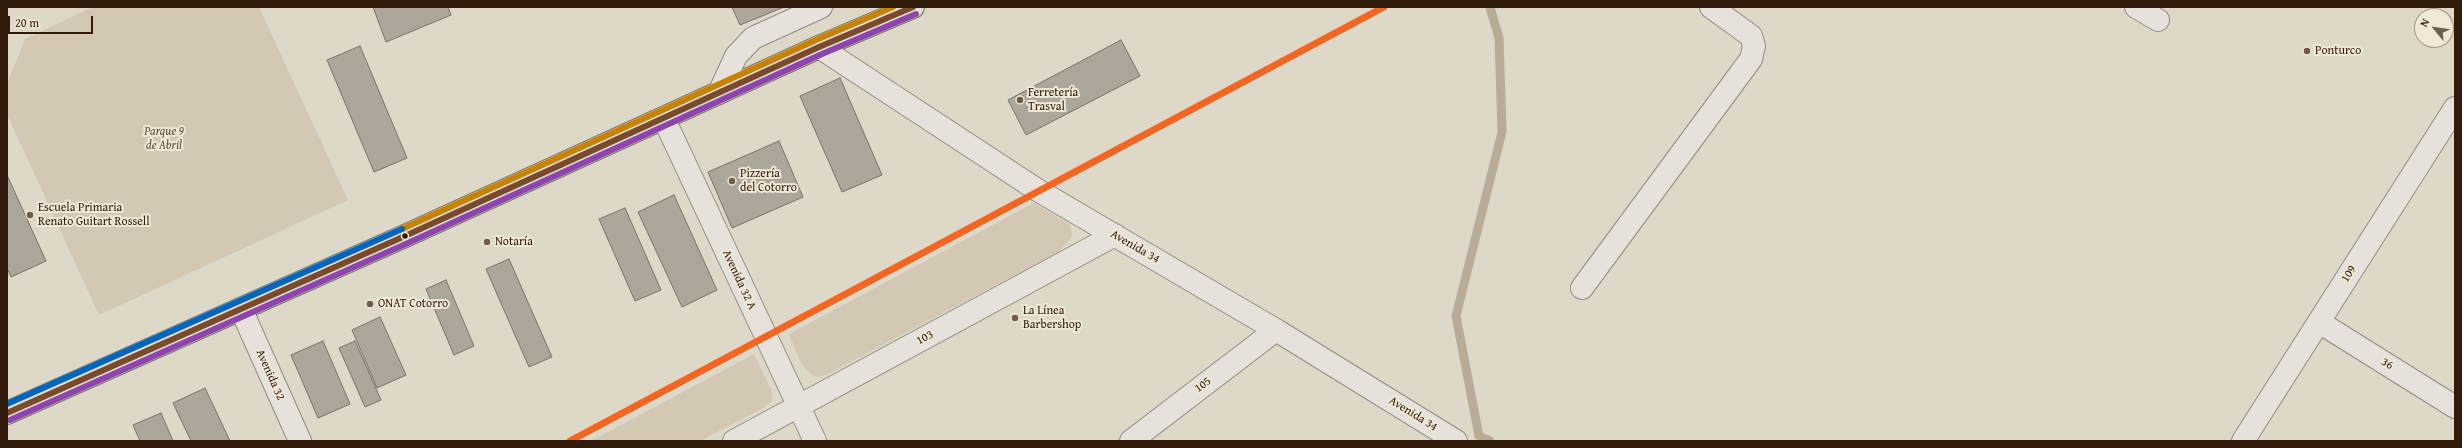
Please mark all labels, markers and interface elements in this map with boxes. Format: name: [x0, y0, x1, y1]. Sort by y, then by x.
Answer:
scale bar: [10, 8, 95, 34]
north arrow: [2414, 8, 2454, 48]
text: 20 m: [15, 14, 39, 31]
text: N: [2416, 16, 2433, 30]
place label: Ponturco: [2315, 44, 2361, 58]
marker: Ponturco: [2302, 46, 2312, 56]
place label: Ferretería Trasval: [1028, 86, 1078, 114]
marker: Ferretería Trasval: [1015, 95, 1025, 105]
park label: Parque 9 de Abril: [144, 125, 184, 153]
place label: Pizzería del Cotorro: [740, 167, 797, 195]
marker: Pizzería del Cotorro: [727, 176, 737, 186]
place label: Escuela Primaria Renato Guitart Rossell: [38, 201, 150, 229]
marker: Escuela Primaria Renato Guitart Rossell: [25, 210, 35, 220]
street label: Avenida 34: [1108, 227, 1162, 267]
unlabelled marker: [400, 231, 410, 241]
place label: Notaría: [495, 235, 533, 249]
marker: Notaría: [482, 237, 492, 247]
street label: Avenida 32 A: [719, 248, 759, 312]
street label: 109: [2338, 263, 2360, 285]
place label: ONAT Cotorro: [378, 297, 448, 311]
marker: ONAT Cotorro: [365, 299, 375, 309]
place label: La Línea Barbershop: [1023, 304, 1081, 332]
marker: La Línea Barbershop: [1010, 313, 1020, 323]
street label: 103: [914, 328, 936, 348]
street label: Avenida 32: [252, 347, 288, 403]
street label: 36: [2378, 355, 2396, 373]
street label: 105: [1192, 374, 1214, 396]
street label: Avenida 34: [1386, 393, 1440, 435]

